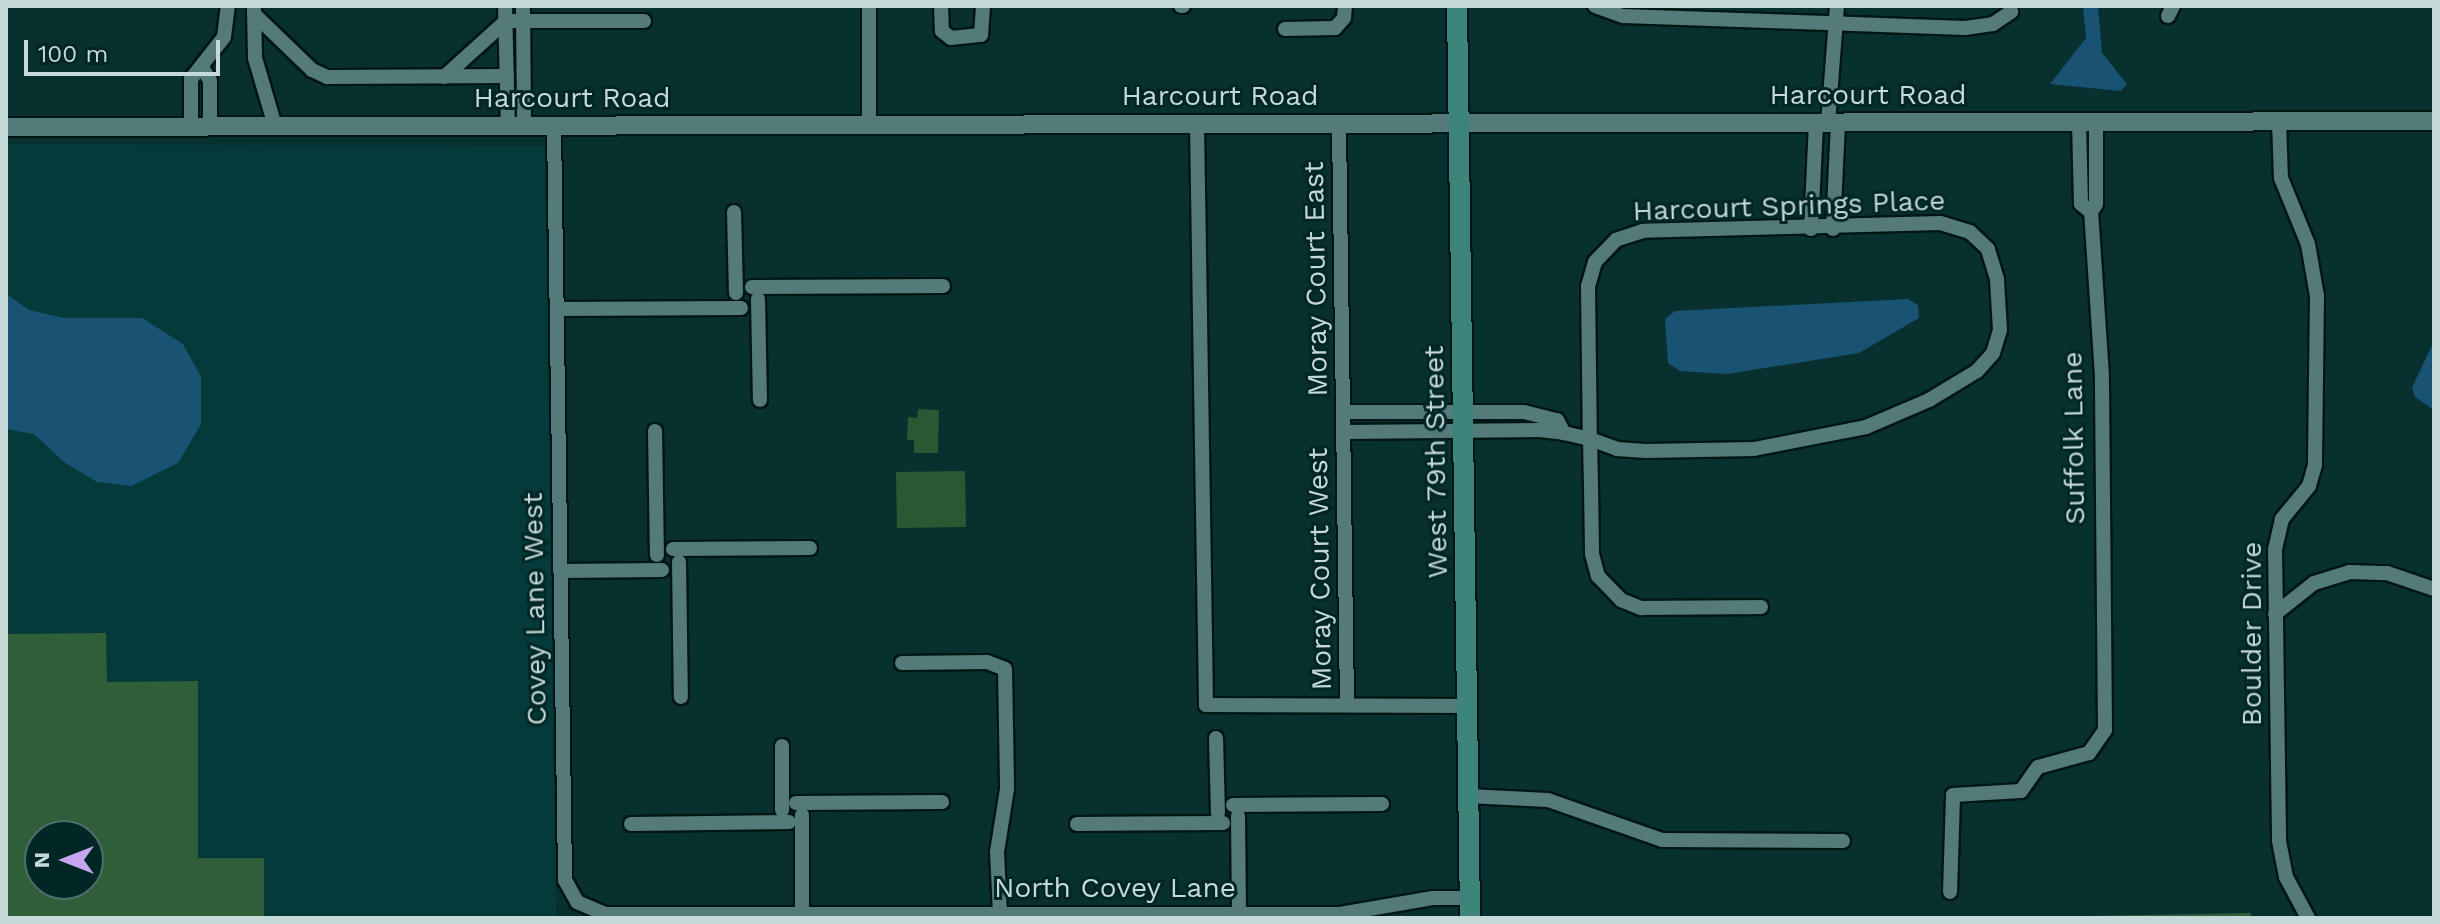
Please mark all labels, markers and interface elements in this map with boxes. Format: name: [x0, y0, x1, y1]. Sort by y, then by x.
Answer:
scale bar: [28, 24, 224, 74]
text: 100 m: [38, 40, 108, 68]
street label: Harcourt Road: [1769, 78, 1967, 112]
street label: Harcourt Road: [1121, 79, 1319, 113]
street label: Harcourt Road: [473, 81, 671, 115]
street label: Moray Court East: [1297, 161, 1335, 397]
street label: Harcourt Springs Place: [1632, 184, 1946, 228]
street label: West 79th Street: [1417, 345, 1455, 579]
street label: Suffolk Lane: [2056, 351, 2092, 525]
street label: Moray Court West: [1301, 447, 1339, 691]
street label: Covey Lane West: [516, 492, 554, 726]
street label: Boulder Drive: [2235, 541, 2269, 727]
north arrow: [24, 820, 104, 900]
text: N: [29, 852, 54, 868]
street label: North Covey Lane: [994, 871, 1236, 905]

